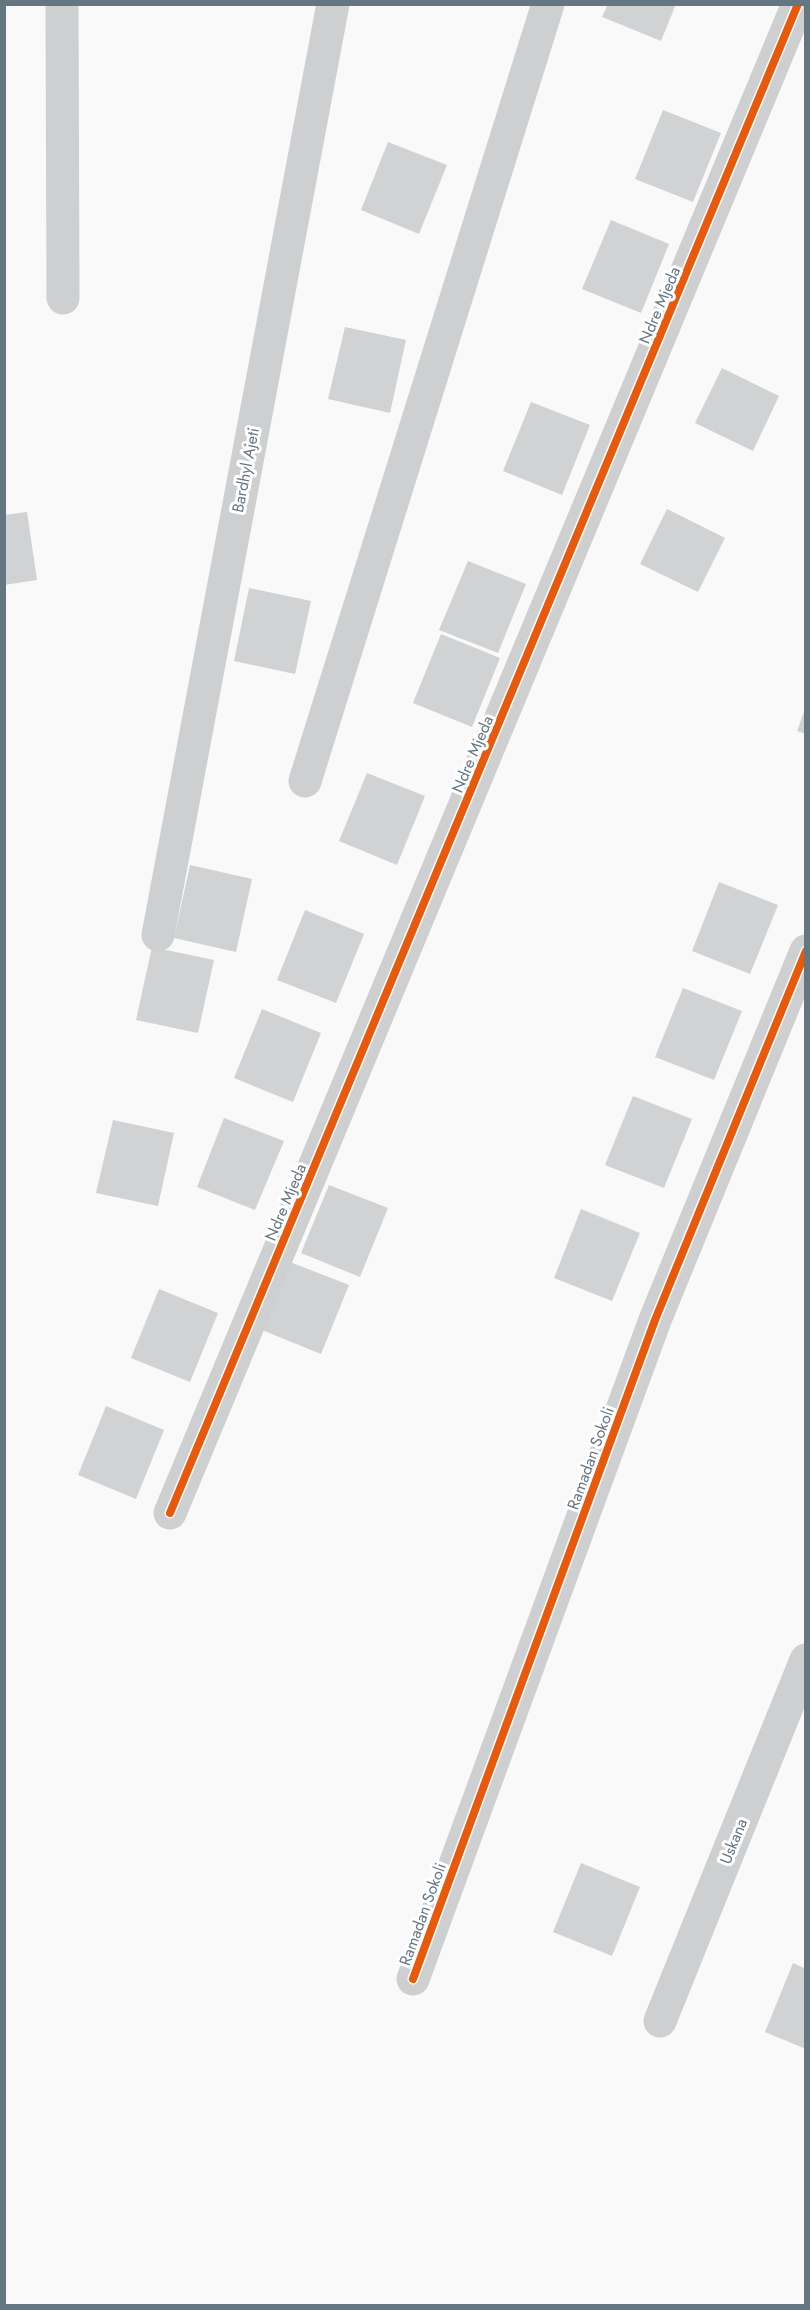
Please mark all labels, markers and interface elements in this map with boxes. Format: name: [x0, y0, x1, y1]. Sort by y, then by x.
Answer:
street label: Ndre Mjeda: [633, 263, 686, 347]
street label: Bardhyl Ajeti: [226, 426, 265, 514]
street label: Ndre Mjeda: [446, 712, 499, 796]
street label: Ndre Mjeda: [259, 1160, 312, 1244]
street label: Ramadan Sokoli: [561, 1404, 620, 1513]
street label: Uskana: [714, 1815, 753, 1867]
street label: Ramadan Sokoli: [393, 1860, 452, 1969]

